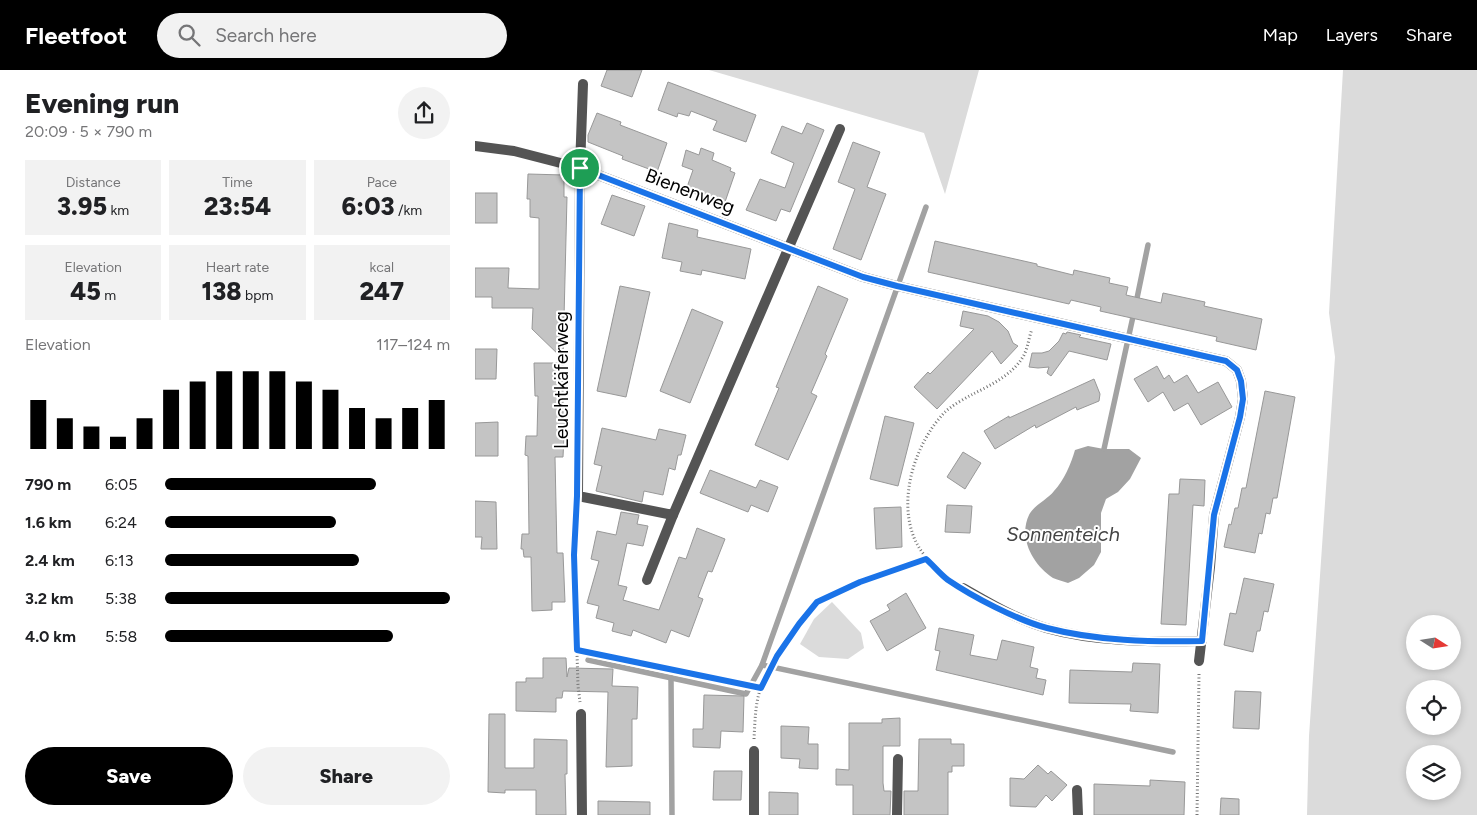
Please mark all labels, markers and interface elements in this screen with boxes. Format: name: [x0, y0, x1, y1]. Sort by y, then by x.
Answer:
search box: [157, 13, 507, 58]
text: Fleetfoot: [25, 21, 127, 50]
icon: search: [175, 21, 203, 49]
text: Search here: [215, 24, 317, 47]
text: Map: [1263, 24, 1298, 46]
text: Layers: [1326, 24, 1378, 46]
text: Share: [1406, 24, 1452, 46]
text: Evening run: [25, 86, 179, 120]
button: share: [398, 87, 450, 139]
text: 20:09 · 5 × 790 m: [25, 122, 152, 141]
pin: [559, 147, 601, 189]
icon: arrive: [566, 154, 594, 182]
street label: Bienenweg: [642, 163, 738, 219]
text: Distance: [66, 174, 121, 191]
text: Time: [222, 174, 253, 191]
text: Pace: [367, 174, 397, 191]
text: 3.95: [57, 191, 107, 221]
text: 23:54: [204, 191, 271, 221]
text: 6:03: [341, 191, 395, 221]
text: km: [107, 202, 129, 219]
text: /km: [395, 202, 422, 219]
text: Elevation: [64, 259, 122, 276]
text: Heart rate: [206, 259, 269, 276]
text: kcal: [370, 259, 394, 276]
text: 45: [70, 276, 101, 306]
text: 138: [202, 276, 242, 306]
text: 247: [359, 276, 404, 306]
text: m: [101, 287, 116, 304]
text: bpm: [242, 287, 273, 304]
street label: Leuchtkäferweg: [550, 311, 573, 449]
text: Elevation: [25, 335, 91, 354]
text: 117–124 m: [376, 335, 450, 354]
text: 790 m: [25, 475, 71, 494]
text: 6:05: [105, 475, 138, 494]
text: 1.6 km: [25, 513, 71, 532]
text: 6:24: [105, 513, 137, 532]
water label: Sonnenteich: [1006, 522, 1120, 546]
text: 2.4 km: [25, 551, 75, 570]
text: 6:13: [105, 551, 133, 570]
text: 3.2 km: [25, 589, 74, 608]
text: 5:38: [105, 589, 137, 608]
north arrow: [1406, 615, 1461, 670]
map controls: [1406, 615, 1461, 800]
text: 4.0 km: [25, 627, 76, 646]
text: 5:58: [105, 627, 137, 646]
button: locate: [1406, 680, 1461, 735]
button: layers: [1406, 745, 1461, 800]
button: Save: [25, 747, 233, 805]
button: Share: [243, 747, 450, 805]

